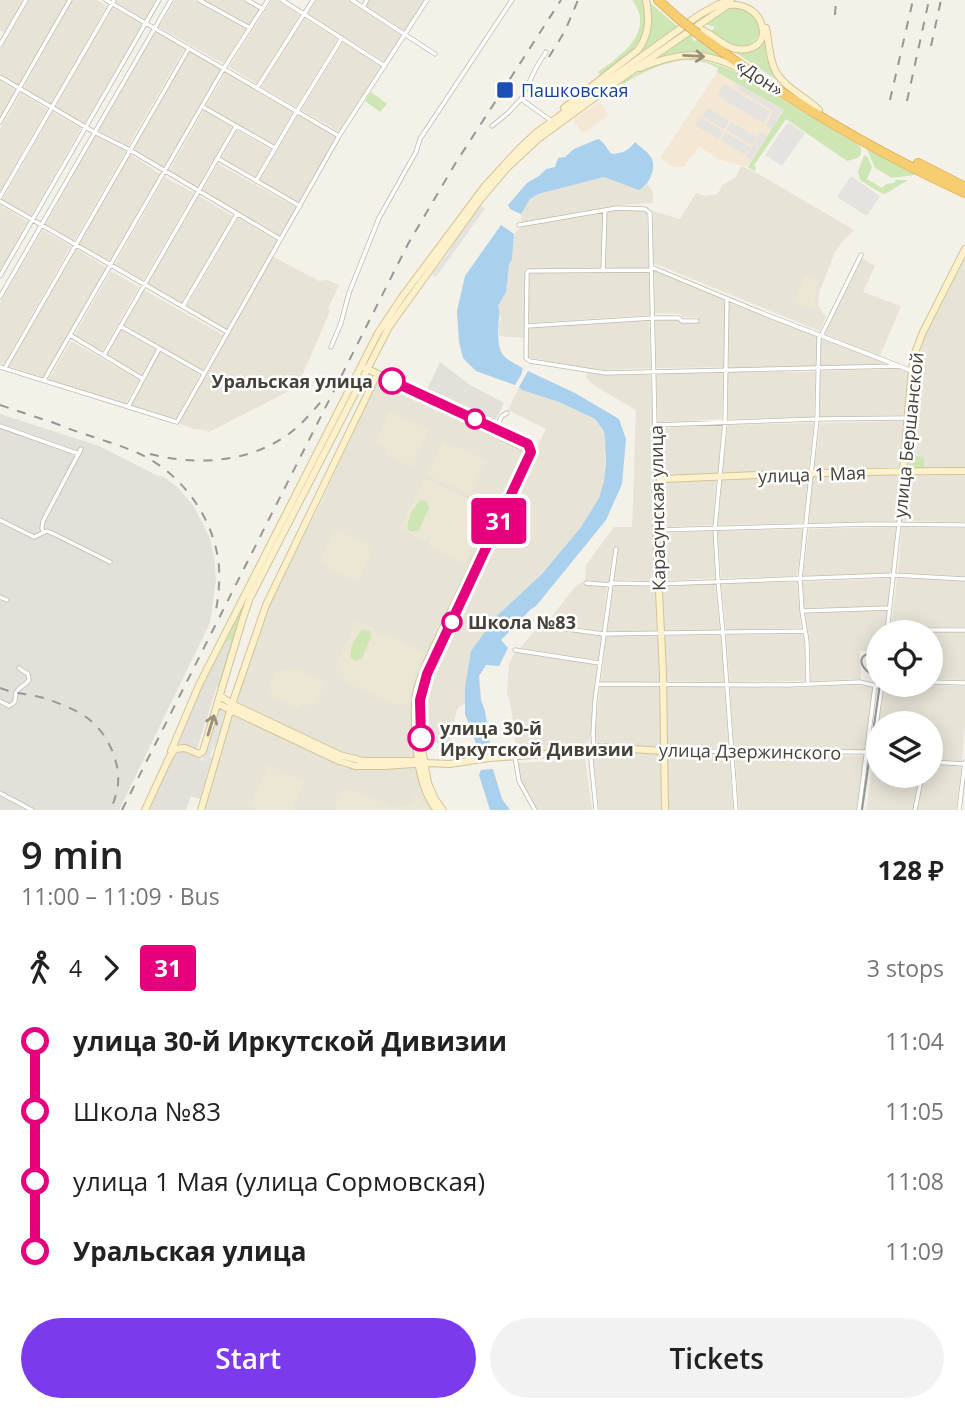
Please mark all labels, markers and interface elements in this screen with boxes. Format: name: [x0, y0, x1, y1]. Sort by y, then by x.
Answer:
one-way arrow: [682, 49, 705, 62]
street label: «Дон»: [732, 53, 789, 101]
place label: Пашковская: [521, 78, 628, 102]
marker: Пашковская: [495, 80, 515, 100]
street label: улица Бершанской: [887, 351, 929, 519]
marker: Уральская улица: [379, 368, 405, 394]
place label: Уральская улица: [211, 369, 373, 393]
unlabelled marker: [465, 409, 485, 429]
street label: Карасунская улица: [644, 425, 670, 591]
street label: улица 1 Мая: [758, 460, 866, 488]
line badge: 31: [468, 498, 530, 544]
text: 31: [485, 504, 513, 537]
place label: Школа №83: [468, 610, 576, 634]
marker: Школа №83: [442, 612, 462, 632]
map controls: [866, 620, 943, 788]
button: locate: [866, 620, 943, 697]
button: layers: [866, 711, 943, 788]
one-way arrow: [206, 715, 218, 737]
place label: улица 30-й Иркутской Дивизии: [440, 716, 634, 761]
marker: улица 30-й Иркутской Дивизии: [408, 725, 434, 751]
street label: улица Дзержинского: [659, 737, 841, 765]
text: 9 min: [21, 828, 124, 880]
text: 128 ₽: [878, 852, 944, 888]
text: 11:00 – 11:09 · Bus: [21, 880, 220, 912]
icon: walk: [21, 949, 59, 987]
icon: forward: [92, 949, 130, 987]
text: 31: [154, 951, 182, 984]
text: 4: [69, 952, 82, 984]
text: 3 stops: [867, 952, 944, 984]
text: улица 30-й Иркутской Дивизии: [73, 1023, 507, 1059]
text: 11:04: [885, 1025, 944, 1057]
text: Школа №83: [73, 1093, 221, 1129]
text: 11:05: [885, 1095, 944, 1127]
text: улица 1 Мая (улица Сормовская): [73, 1163, 485, 1199]
text: 11:08: [885, 1165, 944, 1197]
text: Уральская улица: [73, 1233, 306, 1269]
text: 11:09: [885, 1235, 944, 1267]
button: Start: [21, 1318, 476, 1398]
button: Tickets: [490, 1318, 944, 1398]

